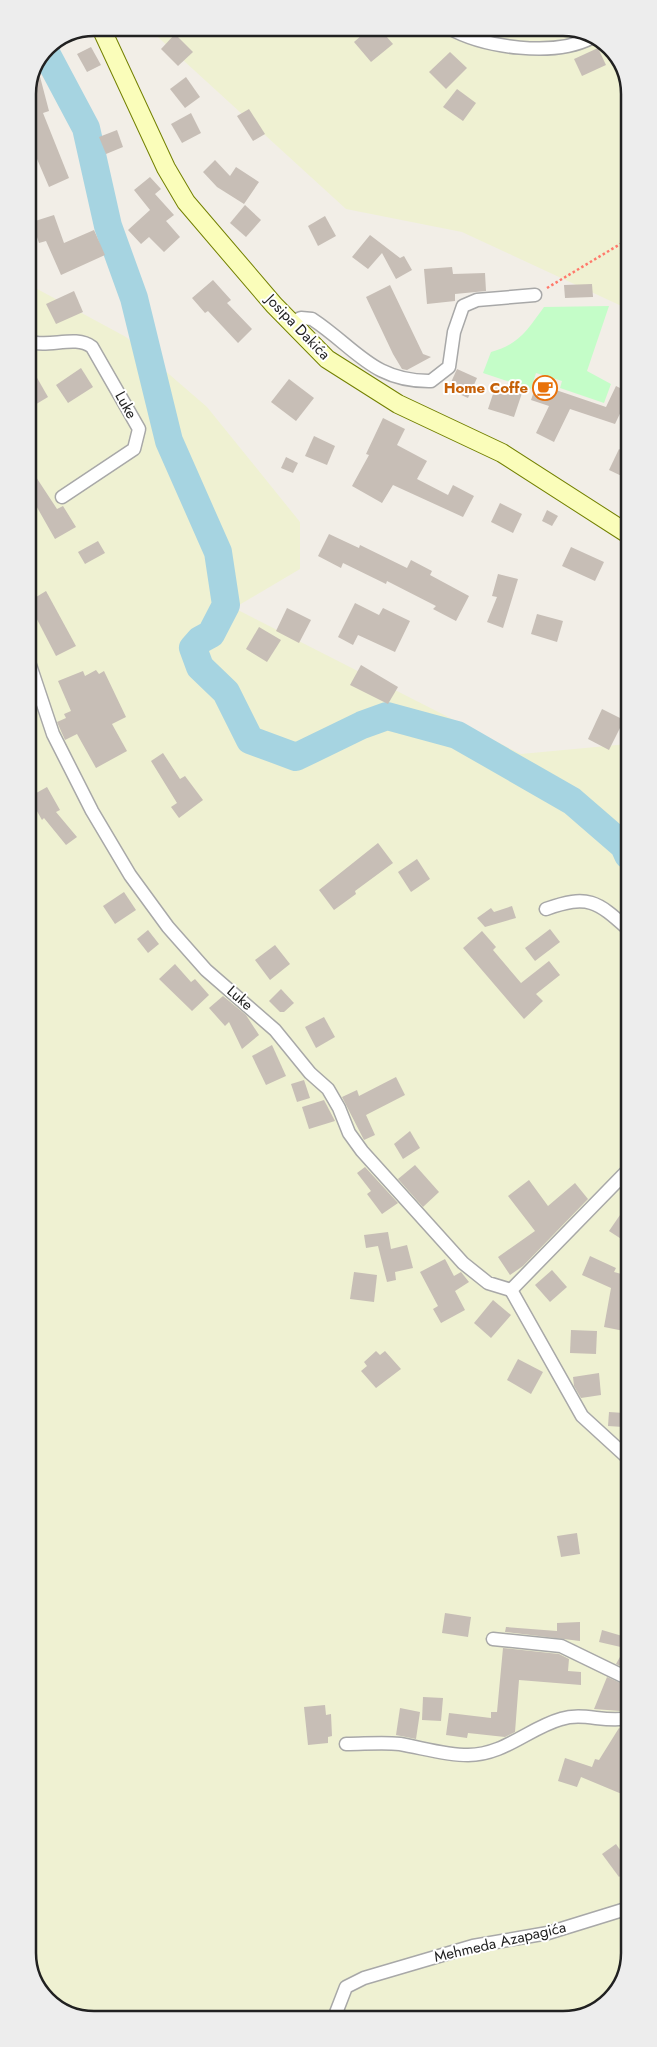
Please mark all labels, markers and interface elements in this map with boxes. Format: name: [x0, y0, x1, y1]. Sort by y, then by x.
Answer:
street label: Josipa Dakića: [259, 288, 335, 365]
cafe icon: Home Coffe: [532, 375, 558, 401]
place label: Home Coffe: [444, 377, 528, 399]
street label: Luke: [109, 387, 143, 423]
street label: Luke: [222, 980, 258, 1016]
street label: Mehmeda Azapagića: [432, 1916, 568, 1968]

